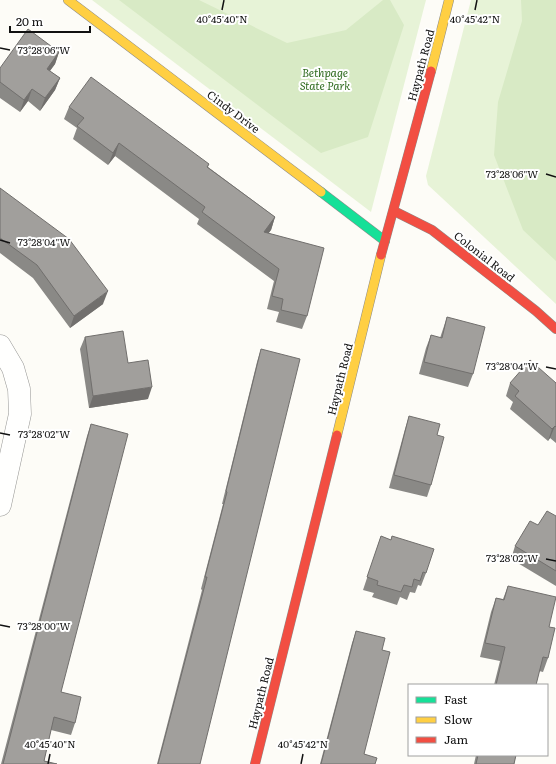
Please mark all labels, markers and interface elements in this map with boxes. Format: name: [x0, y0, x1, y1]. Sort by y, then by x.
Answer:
scale bar: [10, 8, 90, 34]
text: 40°45'40"N: [196, 11, 248, 26]
text: 40°45'42"N: [450, 11, 500, 26]
text: 20 m: [16, 12, 43, 30]
street label: Haypath Road: [403, 27, 437, 103]
text: 73°28'06"W: [18, 42, 70, 57]
park label: Bethpage State Park: [300, 64, 350, 93]
street label: Cindy Drive: [204, 86, 264, 136]
text: 73°28'06"W: [486, 166, 538, 181]
street label: Colonial Road: [451, 227, 519, 285]
text: 73°28'04"W: [18, 234, 70, 249]
street label: Haypath Road: [322, 341, 356, 417]
text: 73°28'04"W: [486, 358, 538, 373]
text: 73°28'02"W: [18, 426, 70, 441]
text: 73°28'02"W: [486, 550, 538, 565]
text: 73°28'00"W: [18, 618, 71, 633]
street label: Haypath Road: [243, 655, 277, 731]
legend: [408, 684, 548, 756]
text: Fast: [444, 690, 468, 708]
text: Slow: [444, 710, 473, 728]
text: Jam: [444, 730, 469, 748]
text: 40°45'40"N: [24, 736, 76, 751]
text: 40°45'42"N: [278, 736, 328, 751]

